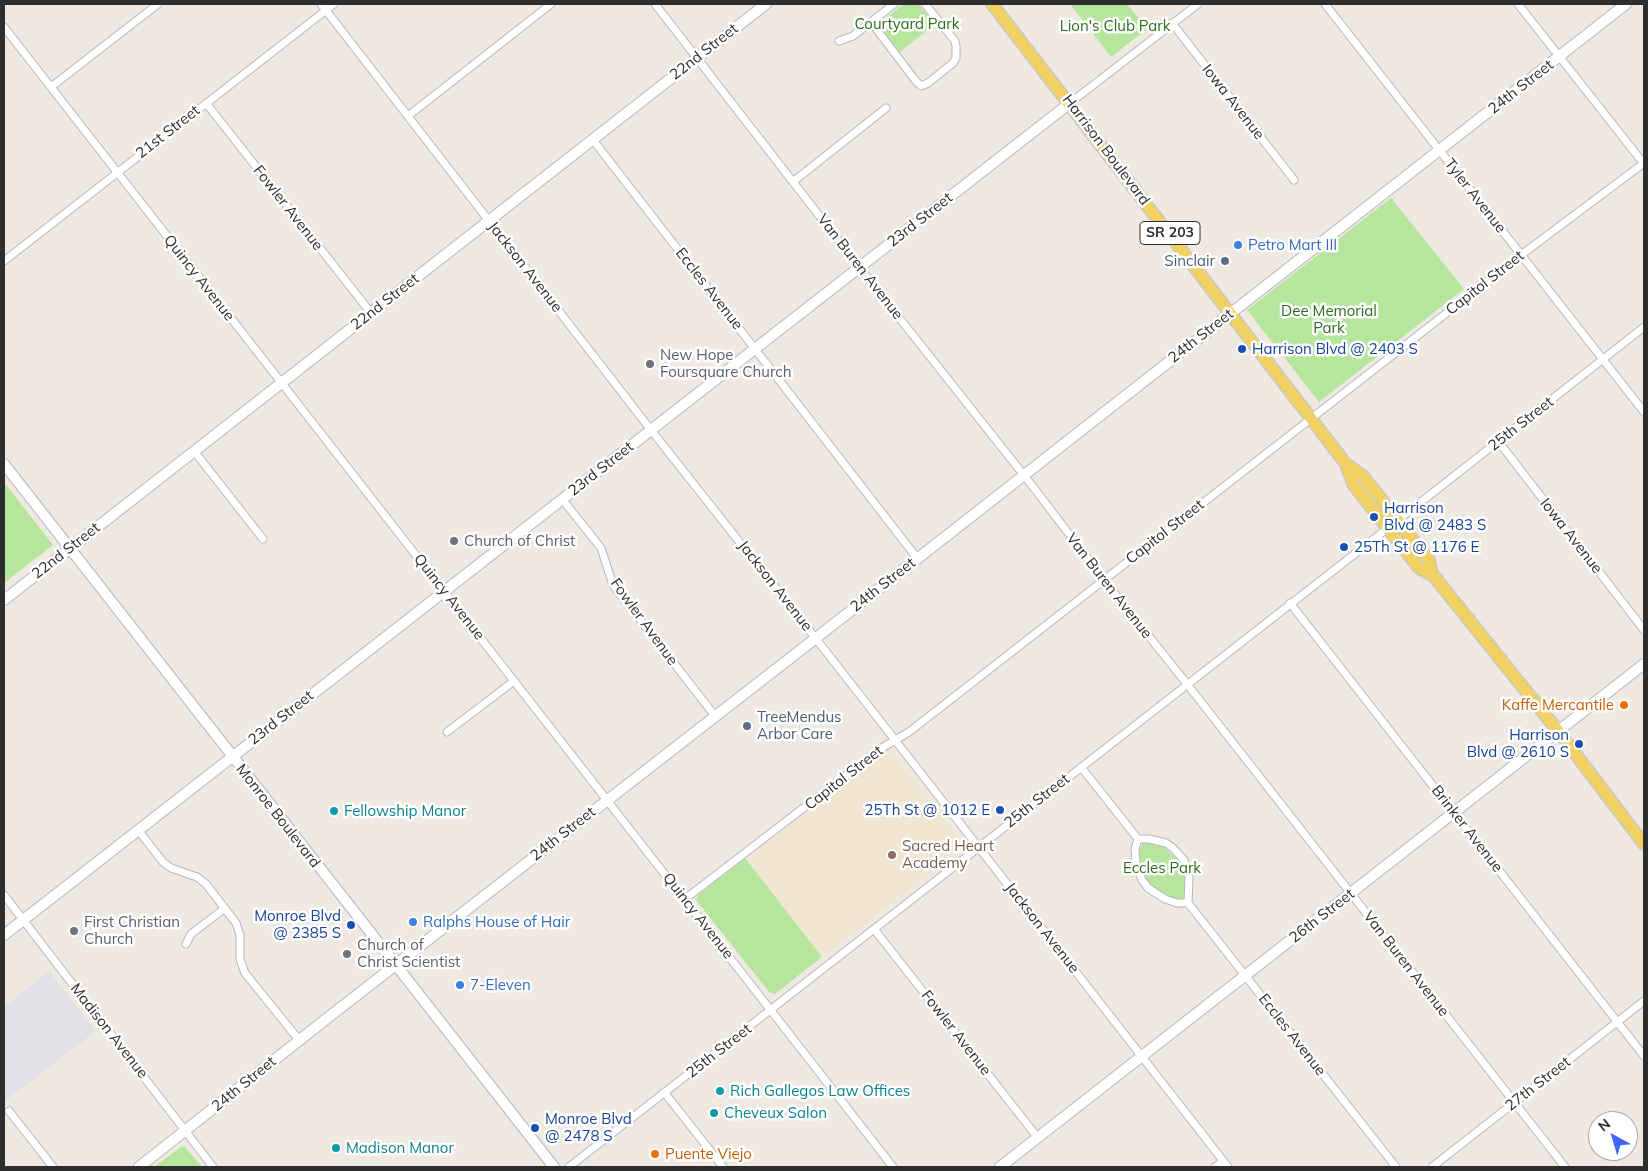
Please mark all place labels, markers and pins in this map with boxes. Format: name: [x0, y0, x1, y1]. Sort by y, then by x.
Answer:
place label: Petro Mart III: [1248, 236, 1337, 254]
marker: Petro Mart III: [1232, 239, 1244, 251]
place label: Sinclair: [1164, 252, 1215, 270]
marker: Sinclair: [1219, 255, 1231, 267]
place label: Harrison Blvd @ 2403 S: [1252, 340, 1418, 358]
marker: Harrison Blvd @ 2403 S: [1236, 343, 1248, 355]
place label: New Hope Foursquare Church: [660, 346, 792, 381]
marker: New Hope Foursquare Church: [644, 358, 656, 370]
place label: Harrison Blvd @ 2483 S: [1384, 499, 1486, 534]
marker: Harrison Blvd @ 2483 S: [1368, 511, 1380, 523]
place label: Church of Christ: [464, 532, 575, 550]
marker: Church of Christ: [448, 535, 460, 547]
place label: 25Th St @ 1176 E: [1354, 538, 1479, 556]
marker: 25Th St @ 1176 E: [1338, 541, 1350, 553]
place label: Kaffe Mercantile: [1502, 696, 1614, 714]
marker: Kaffe Mercantile: [1618, 699, 1630, 711]
place label: TreeMendus Arbor Care: [757, 708, 841, 743]
marker: TreeMendus Arbor Care: [741, 720, 753, 732]
place label: Harrison Blvd @ 2610 S: [1467, 726, 1569, 761]
marker: Harrison Blvd @ 2610 S: [1573, 738, 1585, 750]
place label: 25Th St @ 1012 E: [865, 801, 990, 819]
place label: Fellowship Manor: [344, 802, 466, 820]
marker: 25Th St @ 1012 E: [994, 804, 1006, 816]
marker: Fellowship Manor: [328, 805, 340, 817]
place label: Sacred Heart Academy: [902, 837, 994, 872]
marker: Sacred Heart Academy: [886, 849, 898, 861]
place label: Monroe Blvd @ 2385 S: [254, 907, 341, 942]
place label: First Christian Church: [84, 913, 180, 948]
place label: Ralphs House of Hair: [423, 913, 570, 931]
marker: Ralphs House of Hair: [407, 916, 419, 928]
marker: Monroe Blvd @ 2385 S: [345, 919, 357, 931]
marker: First Christian Church: [68, 925, 80, 937]
place label: Church of Christ Scientist: [357, 936, 460, 971]
marker: Church of Christ Scientist: [341, 948, 353, 960]
place label: 7-Eleven: [470, 976, 531, 994]
marker: 7-Eleven: [454, 979, 466, 991]
place label: Rich Gallegos Law Offices: [730, 1082, 910, 1100]
marker: Rich Gallegos Law Offices: [714, 1085, 726, 1097]
place label: Cheveux Salon: [724, 1104, 827, 1122]
marker: Cheveux Salon: [708, 1107, 720, 1119]
place label: Monroe Blvd @ 2478 S: [545, 1110, 632, 1145]
marker: Monroe Blvd @ 2478 S: [529, 1122, 541, 1134]
place label: Madison Manor: [346, 1139, 454, 1157]
marker: Madison Manor: [330, 1142, 342, 1154]
place label: Puente Viejo: [665, 1145, 752, 1163]
marker: Puente Viejo: [649, 1148, 661, 1160]

